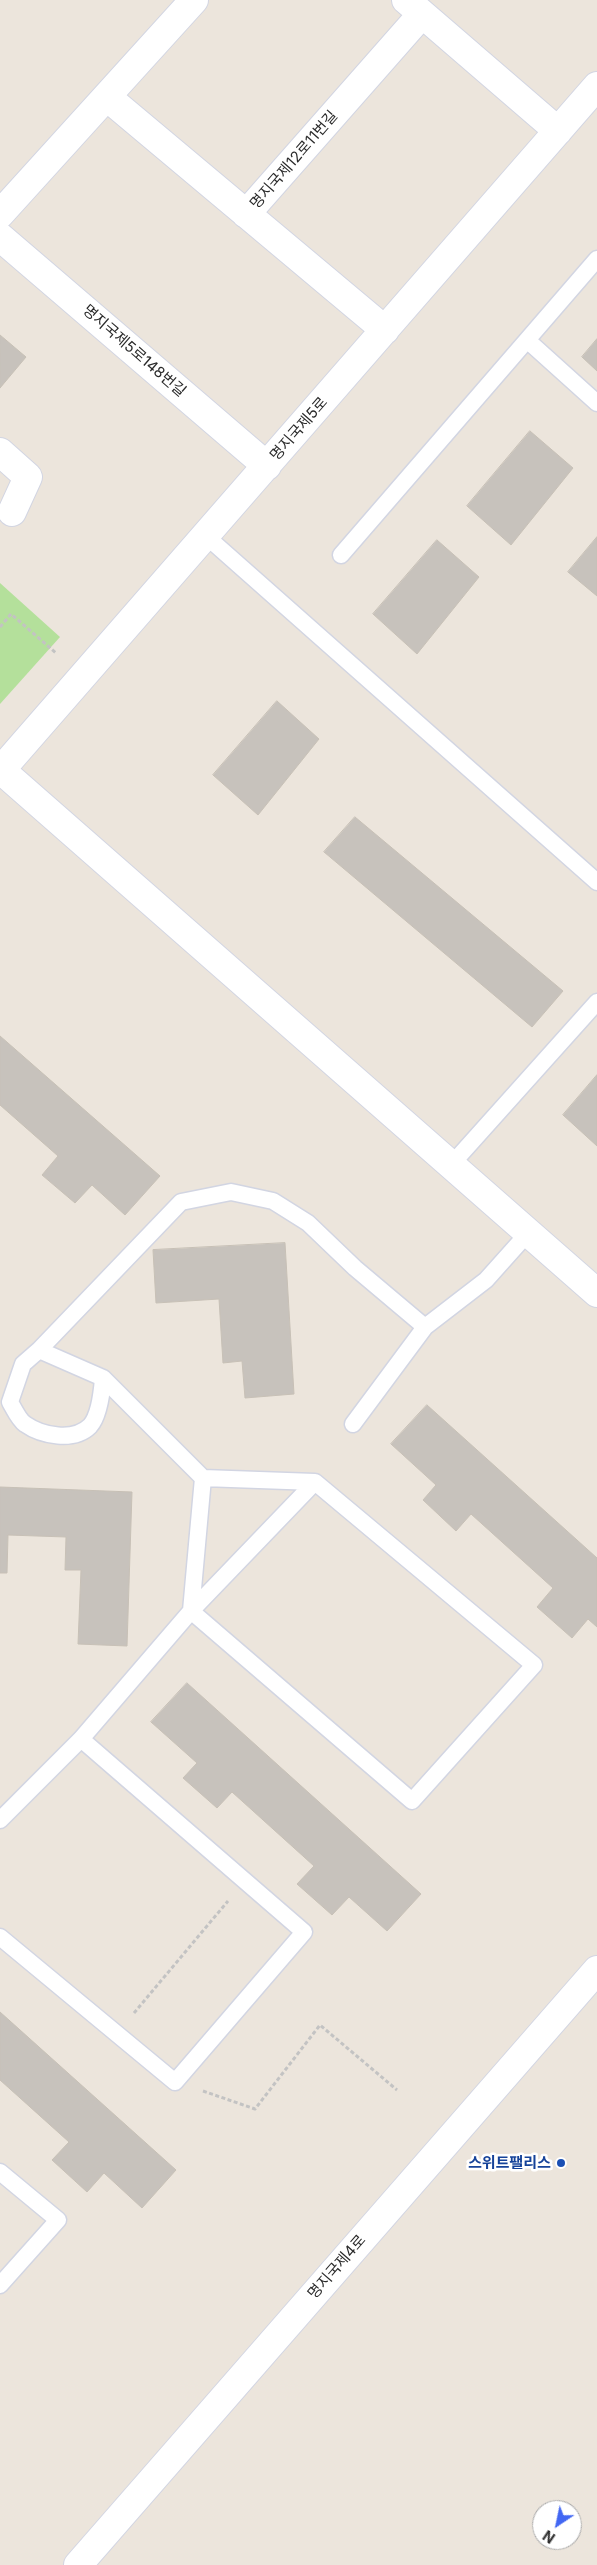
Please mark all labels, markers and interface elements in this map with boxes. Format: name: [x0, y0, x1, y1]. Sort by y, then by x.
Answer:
street label: 명지국제12로11번길: [247, 107, 341, 213]
street label: 명지국제5로148번길: [79, 301, 189, 401]
street label: 명지국제5로: [267, 394, 331, 464]
place label: 스위트팰리스: [468, 2154, 551, 2172]
marker: 스위트팰리스: [555, 2157, 567, 2169]
street label: 명지국제4로: [304, 2231, 370, 2303]
north arrow: [532, 2500, 582, 2550]
text: N: [540, 2527, 558, 2547]

